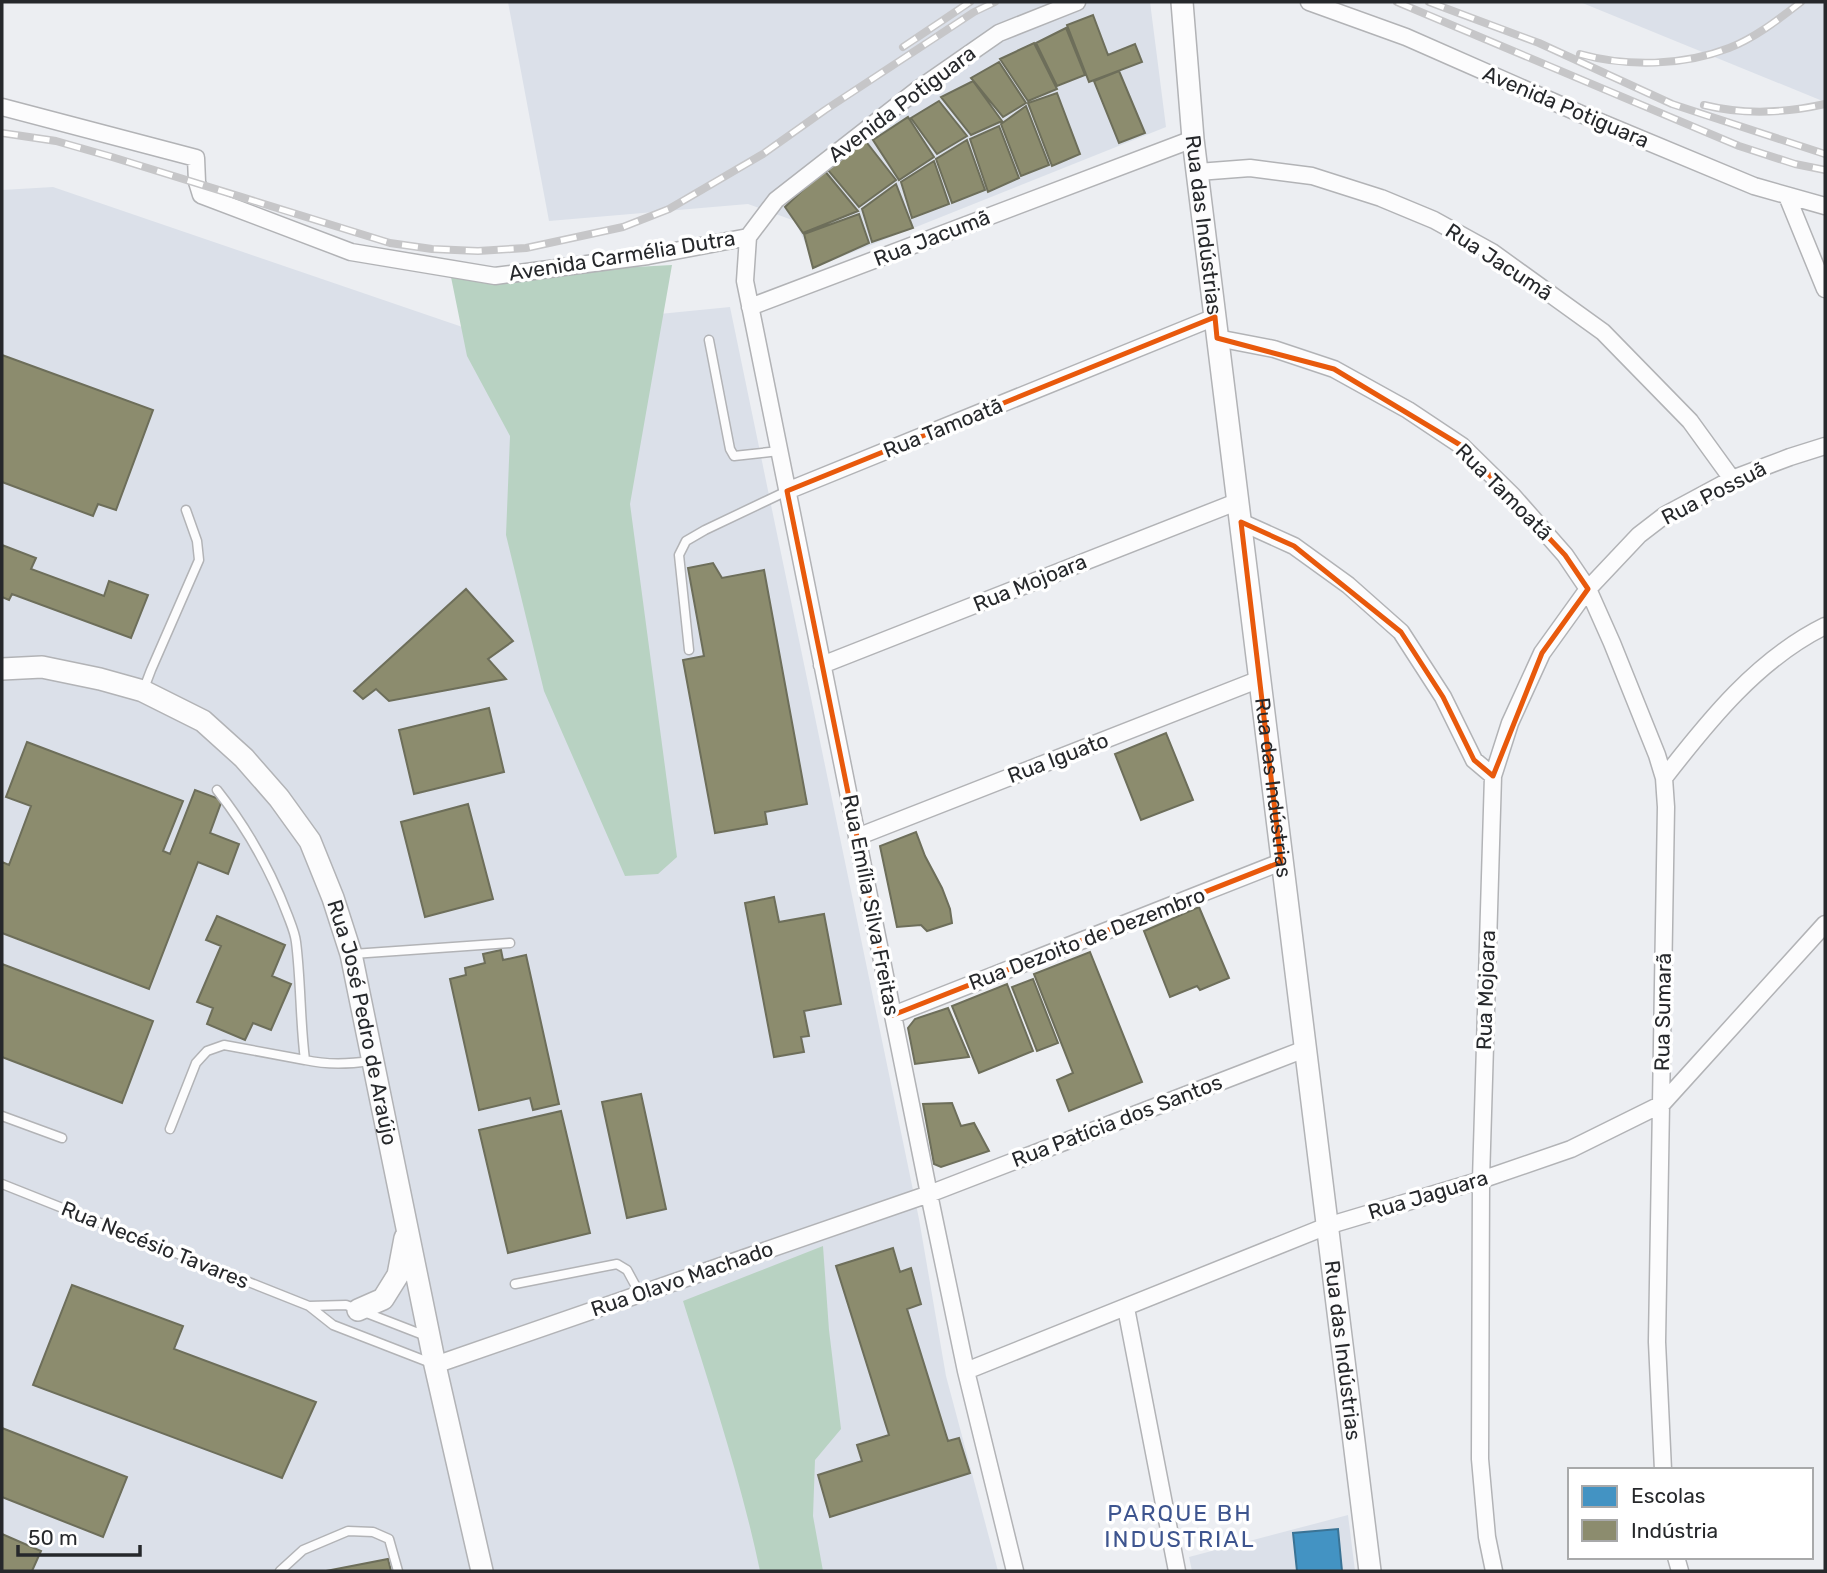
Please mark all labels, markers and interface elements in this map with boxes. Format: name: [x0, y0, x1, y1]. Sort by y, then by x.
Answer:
street label: Avenida Potiguara: [823, 40, 980, 167]
street label: Avenida Potiguara: [1479, 60, 1653, 153]
street label: Rua das Indústrias: [1181, 133, 1228, 316]
street label: Rua Jacumã: [870, 204, 993, 271]
street label: Rua Jacumã: [1441, 218, 1557, 305]
street label: Avenida Carmélia Dutra: [507, 225, 737, 286]
street label: Rua Tamoatã: [880, 392, 1006, 463]
street label: Rua Tamoatã: [1451, 438, 1558, 545]
street label: Rua Possuã: [1657, 455, 1770, 530]
street label: Rua Mojoara: [969, 548, 1090, 617]
street label: Rua das Indústrias: [1250, 696, 1297, 879]
street label: Rua Iguato: [1004, 727, 1112, 788]
street label: Rua Emília Silva Freitas: [838, 792, 905, 1018]
street label: Rua Dezoito de Dezembro: [965, 882, 1209, 995]
street label: Rua José Pedro de Araújo: [322, 896, 403, 1147]
street label: Rua Mojoara: [1471, 929, 1500, 1051]
street label: Rua Sumarã: [1649, 953, 1676, 1071]
street label: Rua Patícia dos Santos: [1008, 1069, 1225, 1172]
street label: Rua Jaguara: [1365, 1164, 1491, 1225]
street label: Rua Necésio Tavares: [58, 1195, 253, 1294]
street label: Rua Olavo Machado: [587, 1236, 776, 1321]
street label: Rua das Indústrias: [1320, 1259, 1367, 1442]
legend: [1568, 1468, 1813, 1559]
text: Escolas: [1631, 1483, 1706, 1508]
district label: PARQUE BH INDUSTRIAL: [1104, 1499, 1256, 1553]
scale bar: [18, 1514, 140, 1558]
text: Indústria: [1631, 1518, 1718, 1543]
text: 50 m: [28, 1525, 78, 1550]

